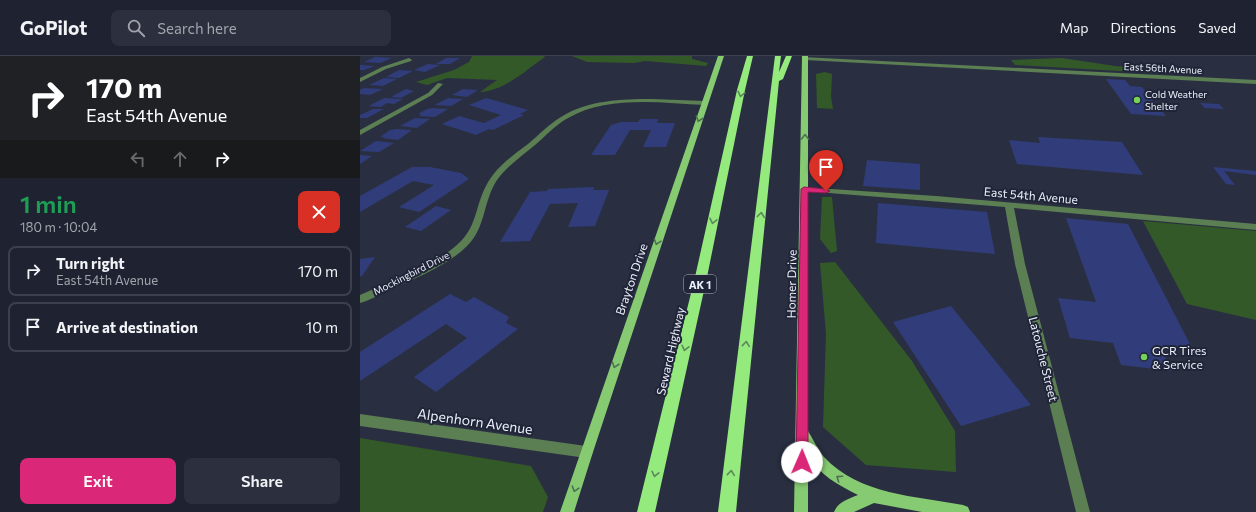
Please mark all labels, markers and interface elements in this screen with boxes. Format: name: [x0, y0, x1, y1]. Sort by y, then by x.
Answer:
search box: [111, 10, 391, 46]
text: GoPilot: [20, 16, 87, 39]
icon: search: [125, 17, 147, 39]
text: Search here: [157, 19, 237, 37]
text: Map: [1060, 19, 1089, 36]
text: Directions: [1111, 19, 1176, 36]
text: Saved: [1198, 19, 1236, 36]
street label: East 56th Avenue: [1123, 60, 1203, 76]
text: 170 m: [86, 70, 162, 104]
icon: right: [20, 72, 72, 124]
place label: Cold Weather Shelter: [1145, 88, 1207, 112]
one-way arrow: [737, 91, 745, 97]
marker: Cold Weather Shelter: [1132, 95, 1142, 105]
text: East 54th Avenue: [86, 104, 227, 126]
one-way arrow: [695, 116, 704, 123]
one-way arrow: [801, 134, 809, 140]
icon: left: [127, 148, 149, 170]
icon: ahead: [169, 148, 191, 170]
icon: right: [211, 148, 233, 170]
pin: [809, 150, 843, 191]
icon: arrive: [815, 156, 837, 178]
street label: East 54th Avenue: [983, 184, 1079, 206]
text: 1 min: [20, 189, 77, 218]
button: close: [298, 191, 340, 233]
one-way arrow: [756, 212, 765, 218]
one-way arrow: [710, 218, 718, 224]
text: 180 m · 10:04: [20, 219, 97, 235]
one-way arrow: [653, 239, 662, 246]
street label: Brayton Drive: [612, 241, 650, 317]
street label: Mockingbird Drive: [371, 249, 451, 297]
street label: Homer Drive: [783, 249, 799, 319]
text: Turn right: [56, 254, 125, 272]
icon: right: [22, 260, 44, 282]
text: 170 m: [298, 262, 338, 280]
text: East 54th Avenue: [56, 272, 158, 288]
road number: AK 1: [684, 275, 716, 293]
street label: Seward Highway: [653, 306, 687, 396]
street label: Latouche Street: [1027, 315, 1061, 403]
icon: arrive: [22, 316, 44, 338]
text: Arrive at destination: [56, 318, 198, 336]
text: 10 m: [306, 318, 338, 336]
one-way arrow: [741, 341, 750, 347]
place label: GCR Tires & Service: [1152, 343, 1207, 371]
one-way arrow: [681, 345, 689, 351]
marker: GCR Tires & Service: [1139, 352, 1149, 362]
one-way arrow: [612, 362, 620, 369]
street label: Alpenhorn Avenue: [416, 404, 534, 438]
position arrow: [781, 441, 823, 483]
button: Exit: [20, 458, 176, 504]
button: Share: [184, 458, 340, 504]
one-way arrow: [727, 470, 736, 476]
one-way arrow: [652, 471, 660, 478]
one-way arrow: [837, 476, 844, 483]
one-way arrow: [571, 485, 580, 492]

